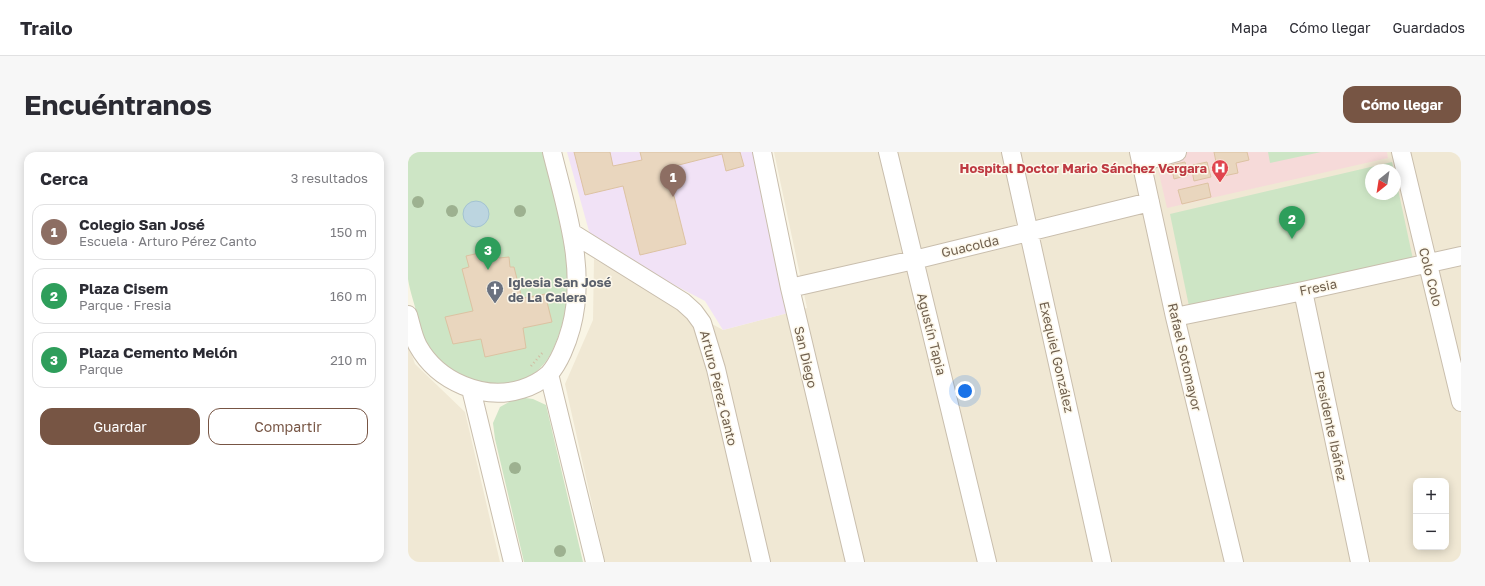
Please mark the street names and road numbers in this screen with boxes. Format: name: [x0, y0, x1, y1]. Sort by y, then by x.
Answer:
street label: Guacolda: [940, 232, 1000, 260]
street label: Colo Colo: [1416, 246, 1446, 308]
street label: Fresia: [1298, 275, 1338, 299]
street label: Agustín Tapia: [914, 291, 950, 377]
street label: Exequiel González: [1036, 300, 1078, 415]
street label: Rafael Sotomayor: [1165, 301, 1205, 413]
street label: San Diego: [791, 325, 821, 390]
street label: Arturo Pérez Canto: [697, 329, 741, 448]
street label: Presidente Ibáñez: [1311, 369, 1351, 483]

